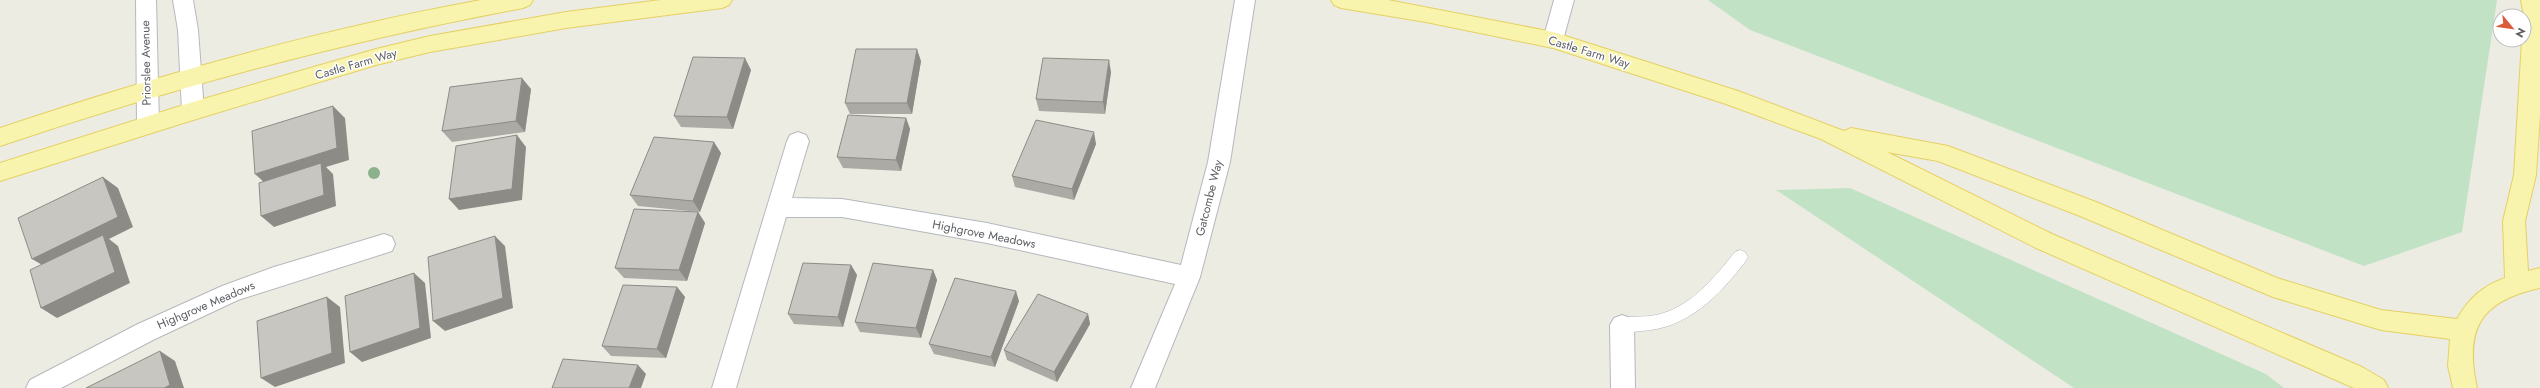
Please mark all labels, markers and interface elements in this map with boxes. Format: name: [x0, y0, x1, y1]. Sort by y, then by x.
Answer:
north arrow: [2492, 8, 2532, 48]
street label: Priorslee Avenue: [136, 20, 156, 106]
text: N: [2512, 25, 2530, 41]
street label: Castle Farm Way: [1546, 31, 1633, 73]
street label: Castle Farm Way: [313, 44, 400, 84]
street label: Gatcombe Way: [1191, 157, 1227, 238]
street label: Highgrove Meadows: [931, 215, 1037, 253]
street label: Highgrove Meadows: [154, 276, 258, 334]

